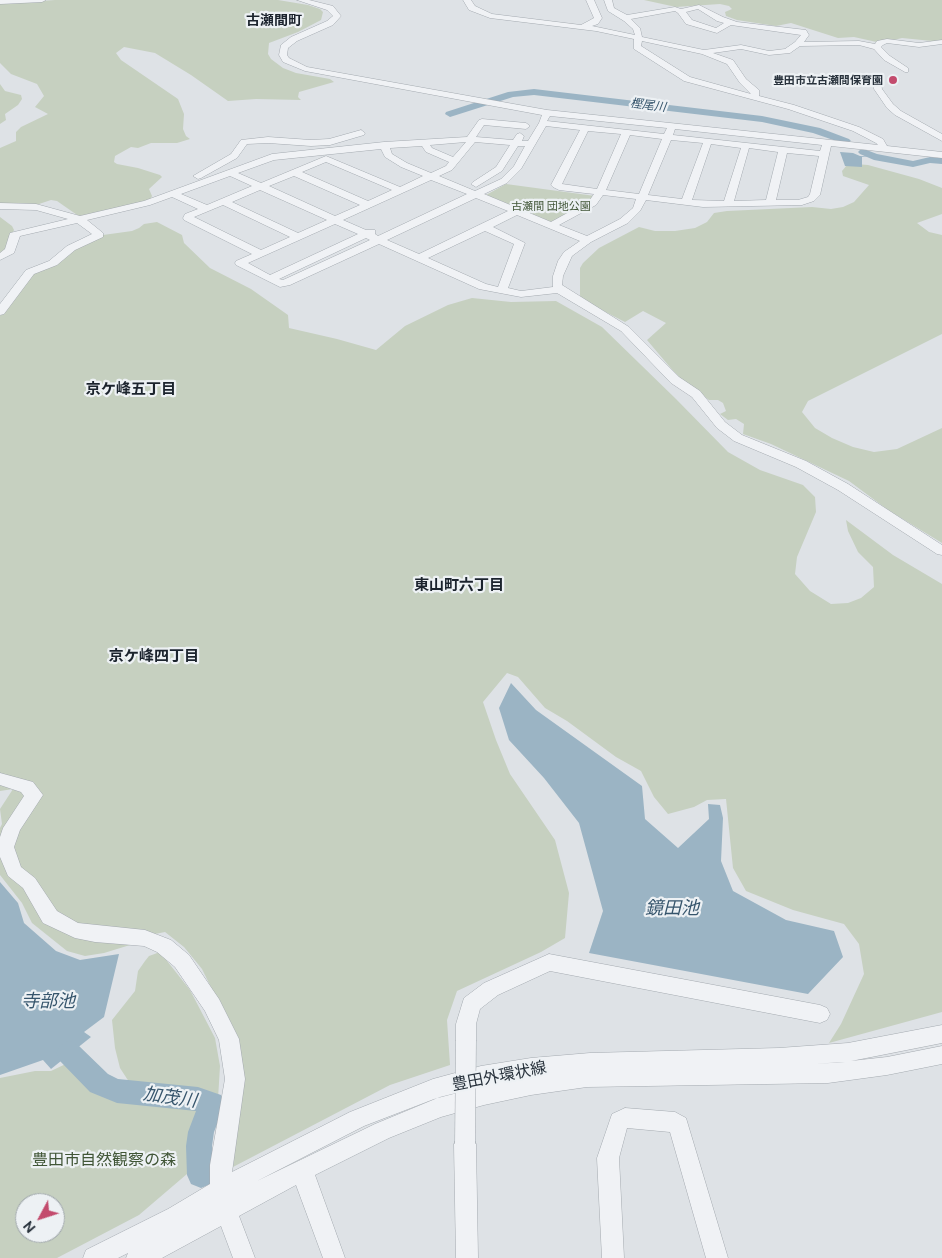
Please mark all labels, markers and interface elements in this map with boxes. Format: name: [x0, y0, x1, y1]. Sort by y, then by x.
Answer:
district label: 古瀬間町: [246, 12, 302, 28]
place label: 豊田市立古瀬間保育園: [773, 73, 883, 87]
marker: 豊田市立古瀬間保育園: [887, 74, 899, 86]
water label: 樫尾川: [629, 96, 667, 114]
park label: 古瀬間 団地公園: [511, 199, 591, 213]
district label: 京ケ峰五丁目: [86, 380, 176, 398]
district label: 東山町六丁目: [414, 576, 504, 594]
district label: 京ケ峰四丁目: [109, 647, 199, 665]
water label: 鏡田池: [645, 897, 699, 919]
water label: 寺部池: [21, 990, 75, 1012]
street label: 豊田外環状線: [450, 1057, 548, 1095]
water label: 加茂川: [142, 1083, 198, 1111]
park label: 豊田市自然観察の森: [32, 1150, 176, 1170]
north arrow: [15, 1193, 65, 1243]
text: N: [20, 1218, 39, 1236]

